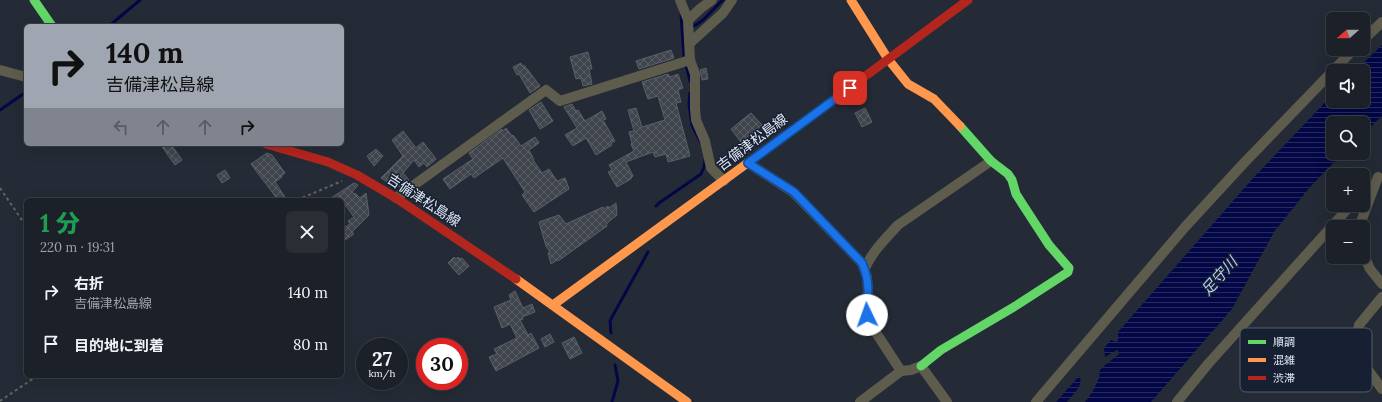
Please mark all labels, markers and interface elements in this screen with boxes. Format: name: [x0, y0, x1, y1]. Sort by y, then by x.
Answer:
north arrow: [1326, 12, 1370, 56]
map controls: [1326, 12, 1370, 264]
text: 140 m: [106, 35, 184, 71]
icon: right: [40, 40, 92, 92]
button: sound: [1326, 64, 1370, 108]
pin: [833, 71, 867, 105]
text: 吉備津松島線: [106, 73, 214, 96]
icon: arrive: [839, 77, 861, 99]
street label: 吉備津松島線: [713, 110, 791, 174]
icon: left: [110, 116, 132, 138]
icon: ahead: [152, 116, 174, 138]
icon: ahead: [194, 116, 216, 138]
icon: right: [236, 116, 258, 138]
button: search: [1326, 116, 1370, 160]
button: +: [1326, 168, 1370, 212]
street label: 吉備津松島線: [384, 170, 464, 230]
text: 1 分: [40, 208, 80, 239]
button: close: [286, 211, 328, 253]
button: −: [1326, 220, 1370, 264]
text: 220 m · 19:31: [40, 239, 115, 256]
water label: 足守川: [1197, 251, 1242, 299]
text: 右折: [74, 274, 104, 293]
icon: right: [40, 281, 62, 303]
text: 140 m: [288, 283, 328, 302]
position arrow: [846, 294, 888, 336]
text: 吉備津松島線: [74, 295, 152, 312]
legend: [1240, 328, 1372, 392]
icon: arrive: [40, 333, 62, 355]
text: 80 m: [293, 335, 328, 354]
text: 順調: [1273, 335, 1295, 349]
text: 目的地に到着: [74, 336, 164, 355]
speed limit sign: 30: [416, 338, 468, 390]
text: 27: [372, 346, 392, 371]
text: 混雑: [1273, 353, 1295, 367]
text: km/h: [368, 367, 396, 380]
text: 渋滞: [1273, 371, 1295, 385]

